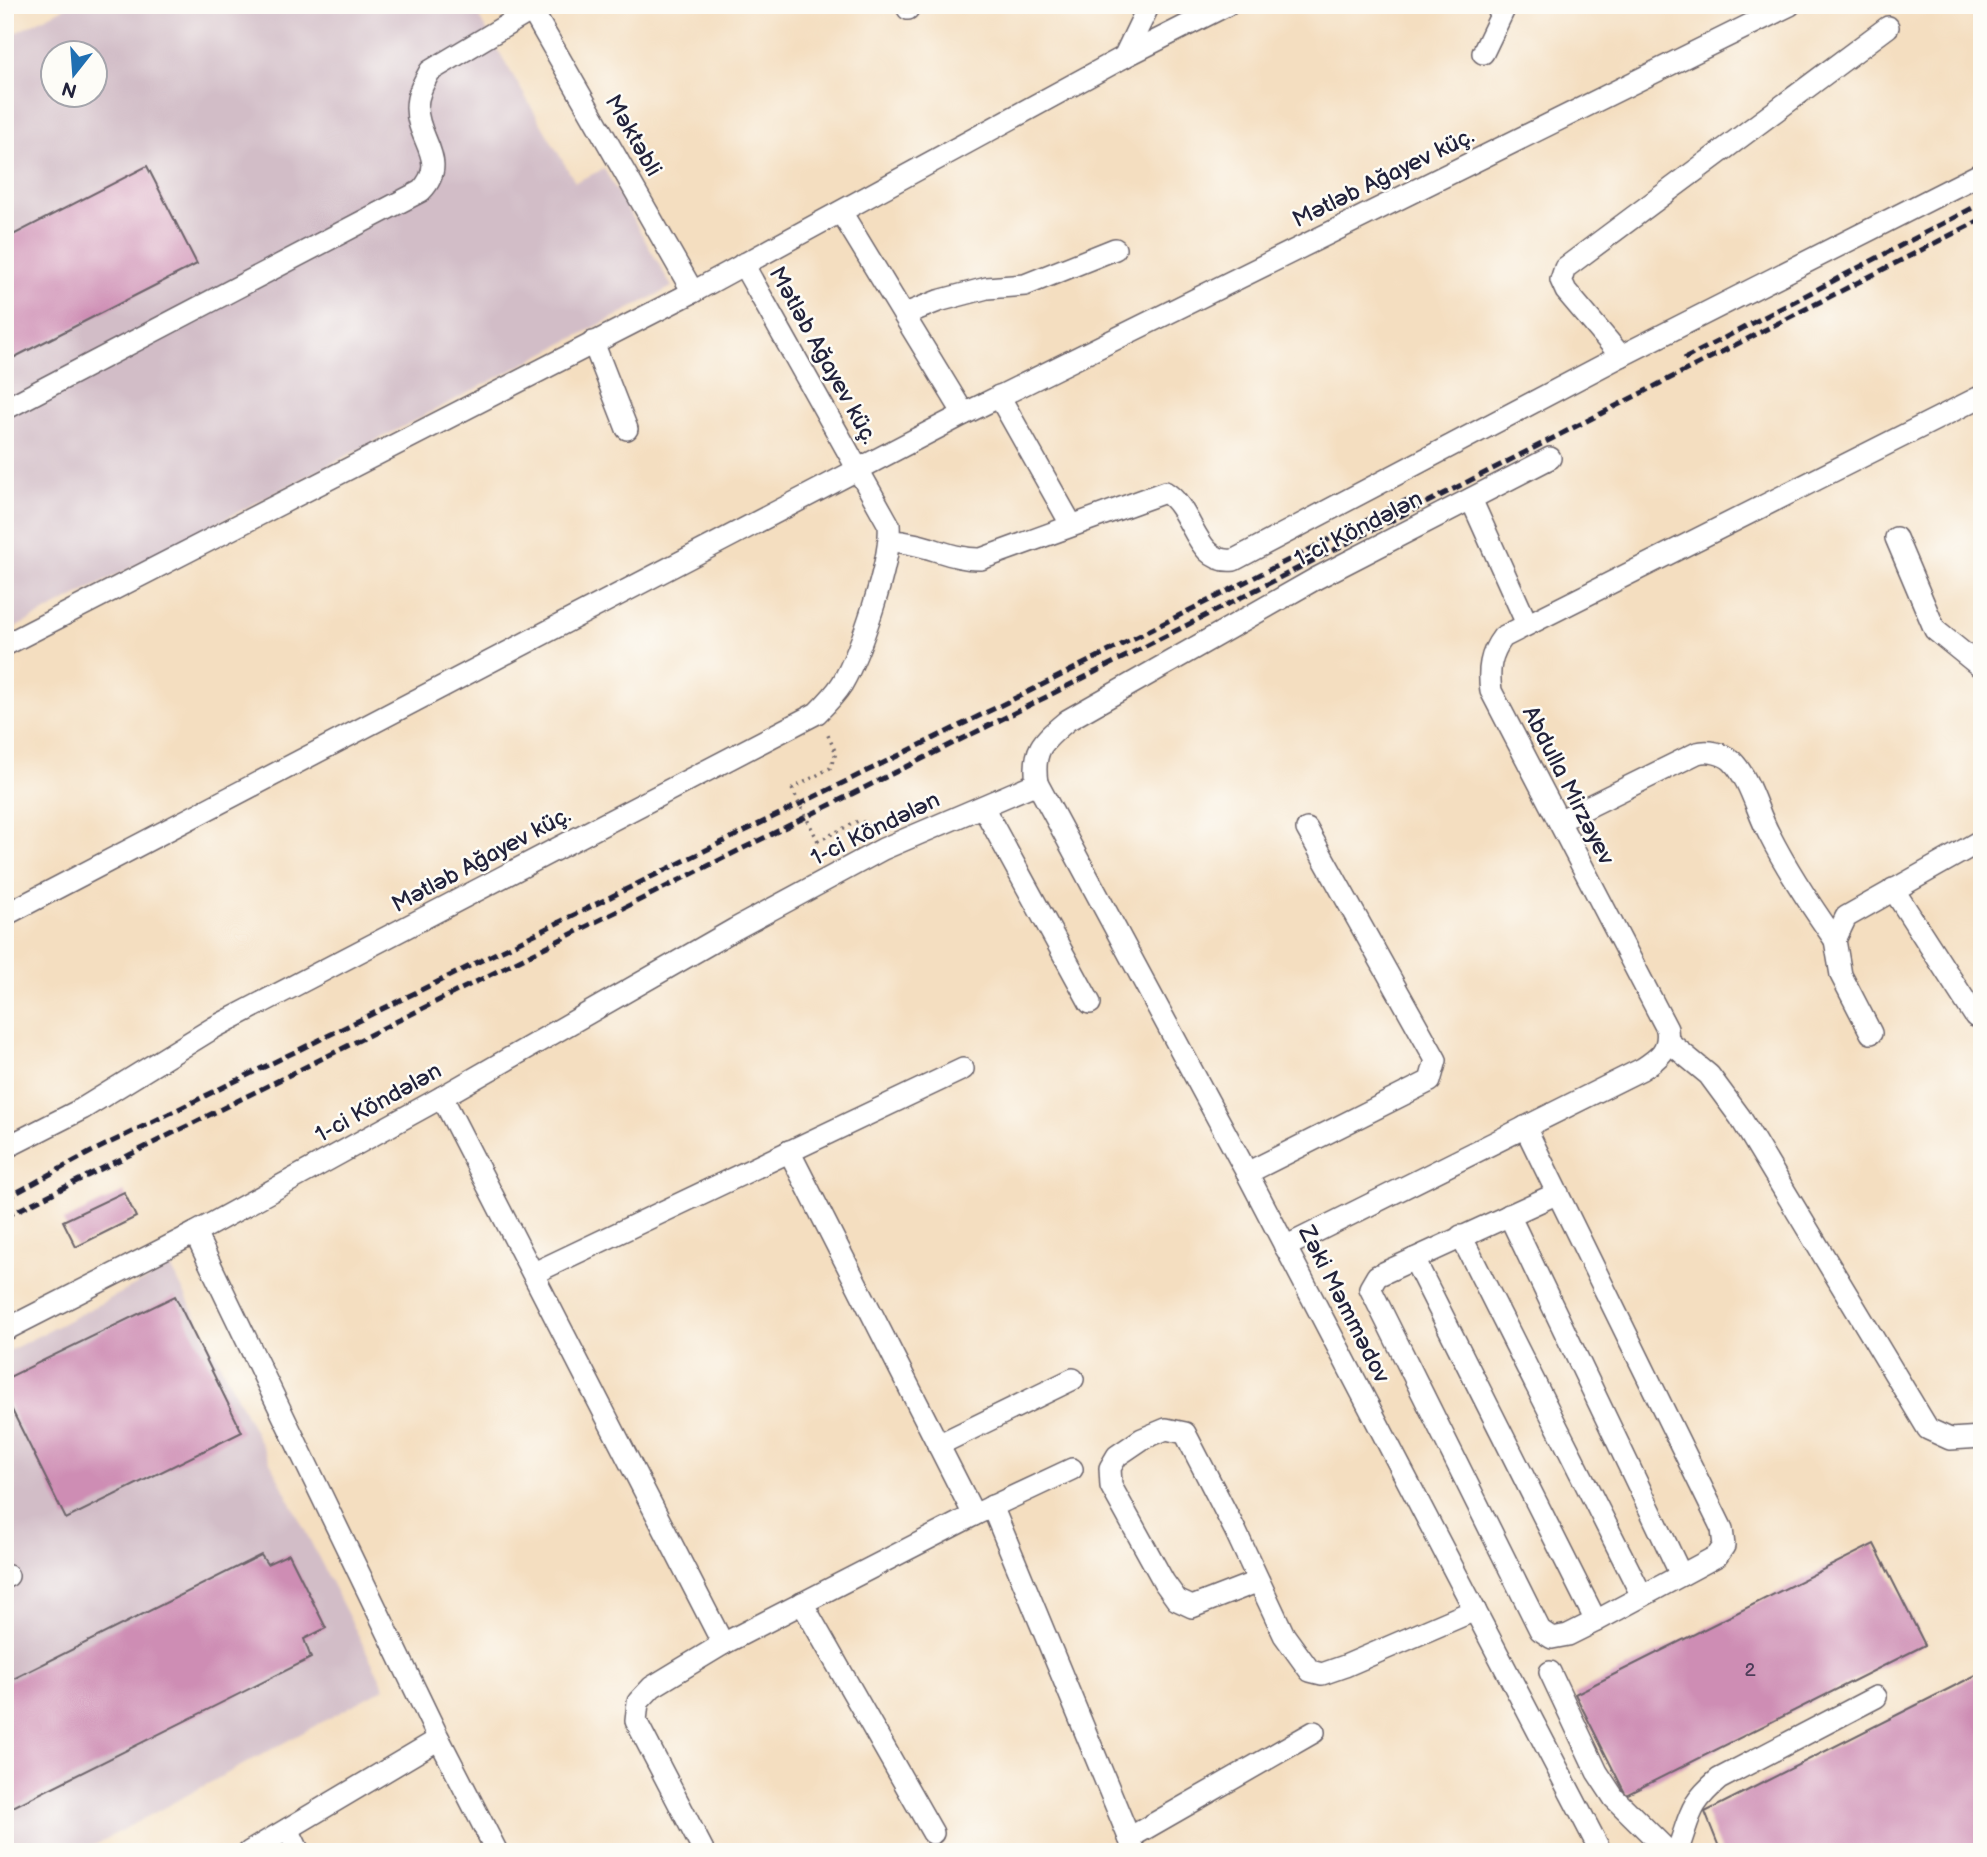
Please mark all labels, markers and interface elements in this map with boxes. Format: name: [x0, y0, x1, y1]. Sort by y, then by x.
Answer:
north arrow: [38, 38, 108, 108]
text: N: [59, 76, 80, 102]
street label: Məktəbli: [599, 90, 668, 181]
street label: Mətləb Ağayev küç.: [1288, 122, 1479, 234]
street label: Mətləb Ağayev küç.: [763, 262, 884, 449]
street label: 1-ci Köndələn: [1290, 485, 1427, 573]
street label: Abdulla Mirzəyev: [1516, 702, 1621, 870]
street label: 1-ci Köndələn: [806, 786, 945, 872]
street label: Mətləb Ağayev küç.: [387, 801, 576, 919]
street label: 1-ci Köndələn: [310, 1057, 447, 1149]
street label: Zəki Məmmədov: [1292, 1220, 1396, 1389]
house number: 2: [1744, 1659, 1756, 1682]

